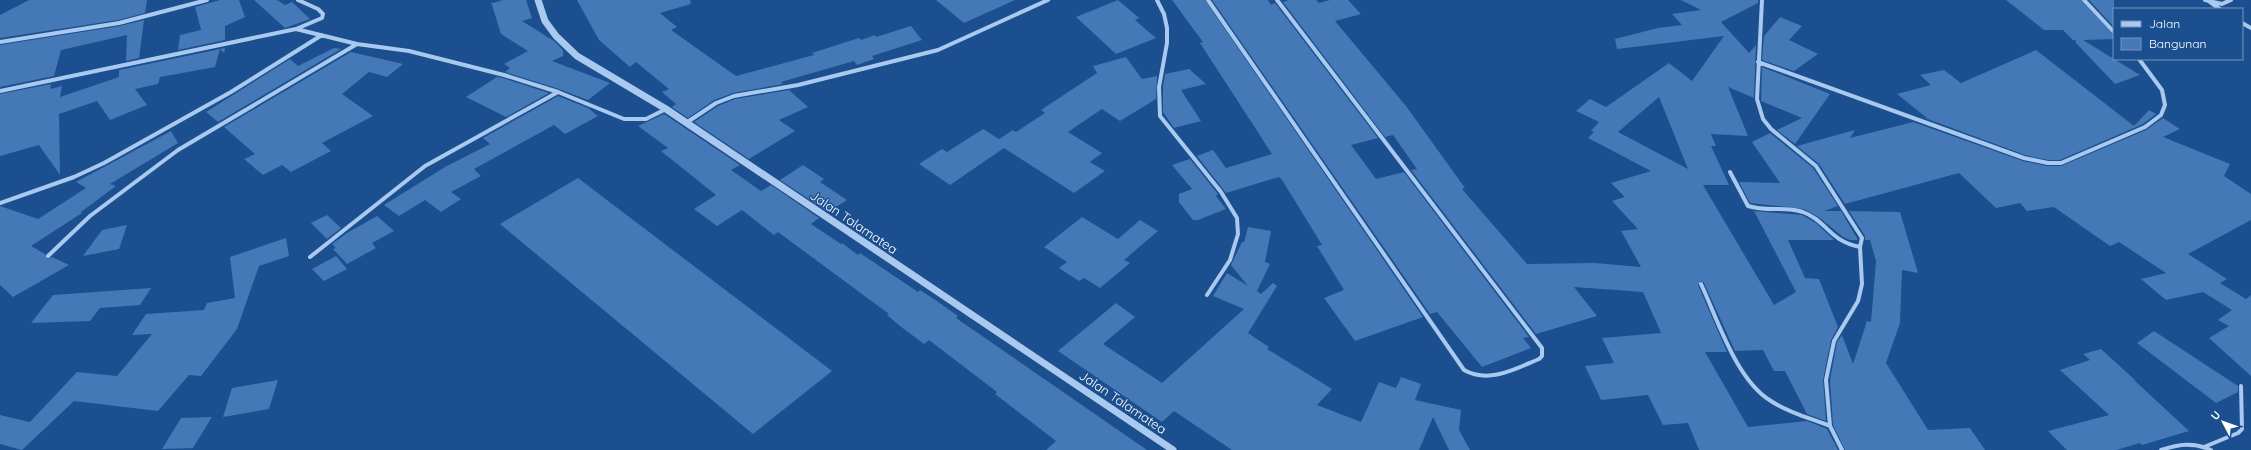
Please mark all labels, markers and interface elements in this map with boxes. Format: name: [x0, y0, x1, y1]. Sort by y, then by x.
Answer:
legend: [2113, 8, 2243, 60]
text: Jalan: [2149, 16, 2180, 31]
text: Bangunan: [2149, 36, 2206, 51]
street label: Jalan Talamatea: [807, 187, 901, 257]
street label: Jalan Talamatea: [1076, 367, 1170, 437]
north arrow: [2203, 402, 2243, 442]
text: U: [2208, 408, 2223, 423]

